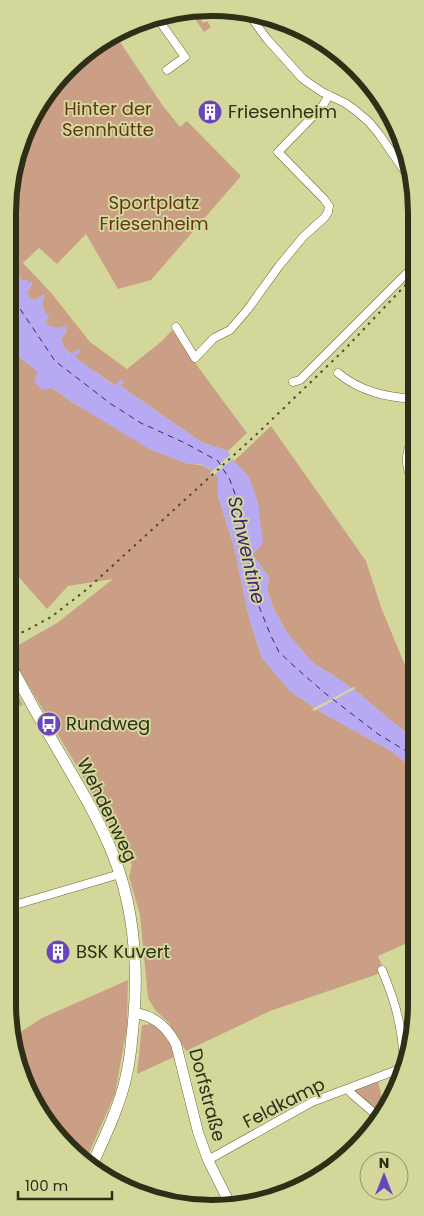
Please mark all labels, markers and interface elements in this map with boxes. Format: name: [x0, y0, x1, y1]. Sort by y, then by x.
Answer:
park label: Hinter der Sennhütte: [62, 96, 154, 142]
building icon: Friesenheim: [197, 99, 223, 125]
place label: Friesenheim: [228, 99, 337, 124]
park label: Sportplatz Friesenheim: [99, 190, 209, 236]
water label: Schwentine: [221, 494, 272, 607]
bus stop icon: Rundweg: [36, 711, 62, 737]
place label: Rundweg: [66, 711, 150, 736]
street label: Wehdenweg: [71, 753, 143, 866]
building icon: BSK Kuvert: [45, 939, 71, 965]
place label: BSK Kuvert: [76, 939, 170, 964]
street label: Dorfstraße: [183, 1046, 232, 1144]
street label: Feldkamp: [238, 1071, 329, 1134]
north arrow: [359, 1151, 409, 1201]
text: N: [379, 1153, 389, 1173]
scale bar: [18, 1168, 111, 1200]
text: 100 m: [25, 1175, 68, 1196]

